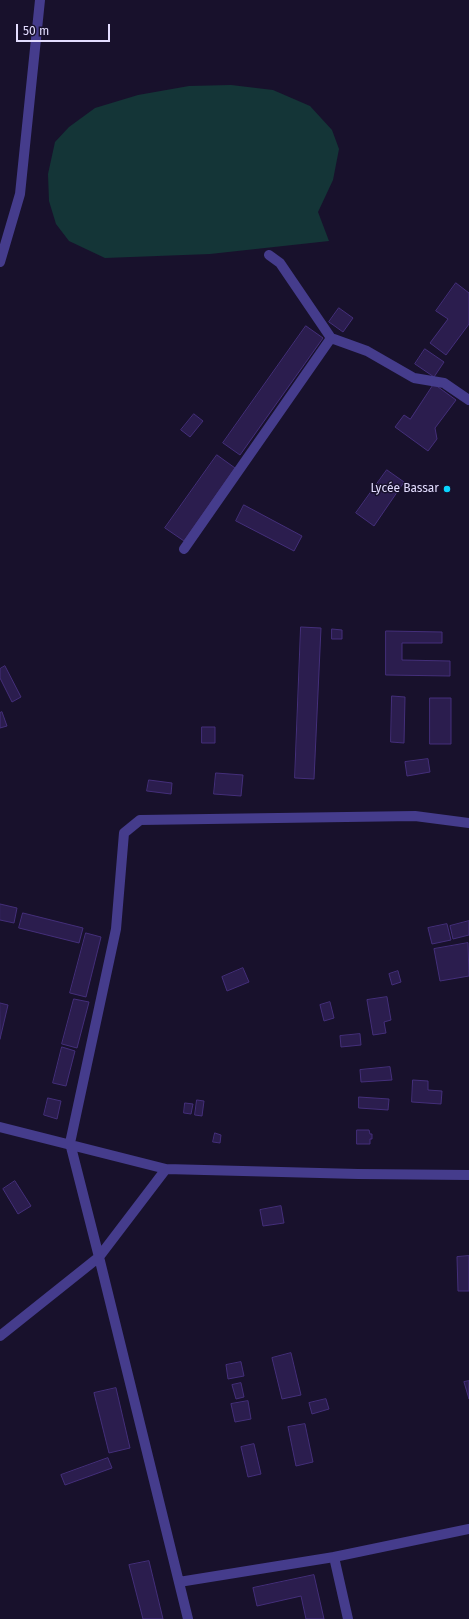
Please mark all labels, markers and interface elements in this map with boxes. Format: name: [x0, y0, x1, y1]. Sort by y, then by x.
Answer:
scale bar: [18, 16, 112, 42]
text: 50 m: [23, 24, 49, 38]
place label: Lycée Bassar: [370, 482, 439, 496]
marker: Lycée Bassar: [442, 484, 452, 494]

